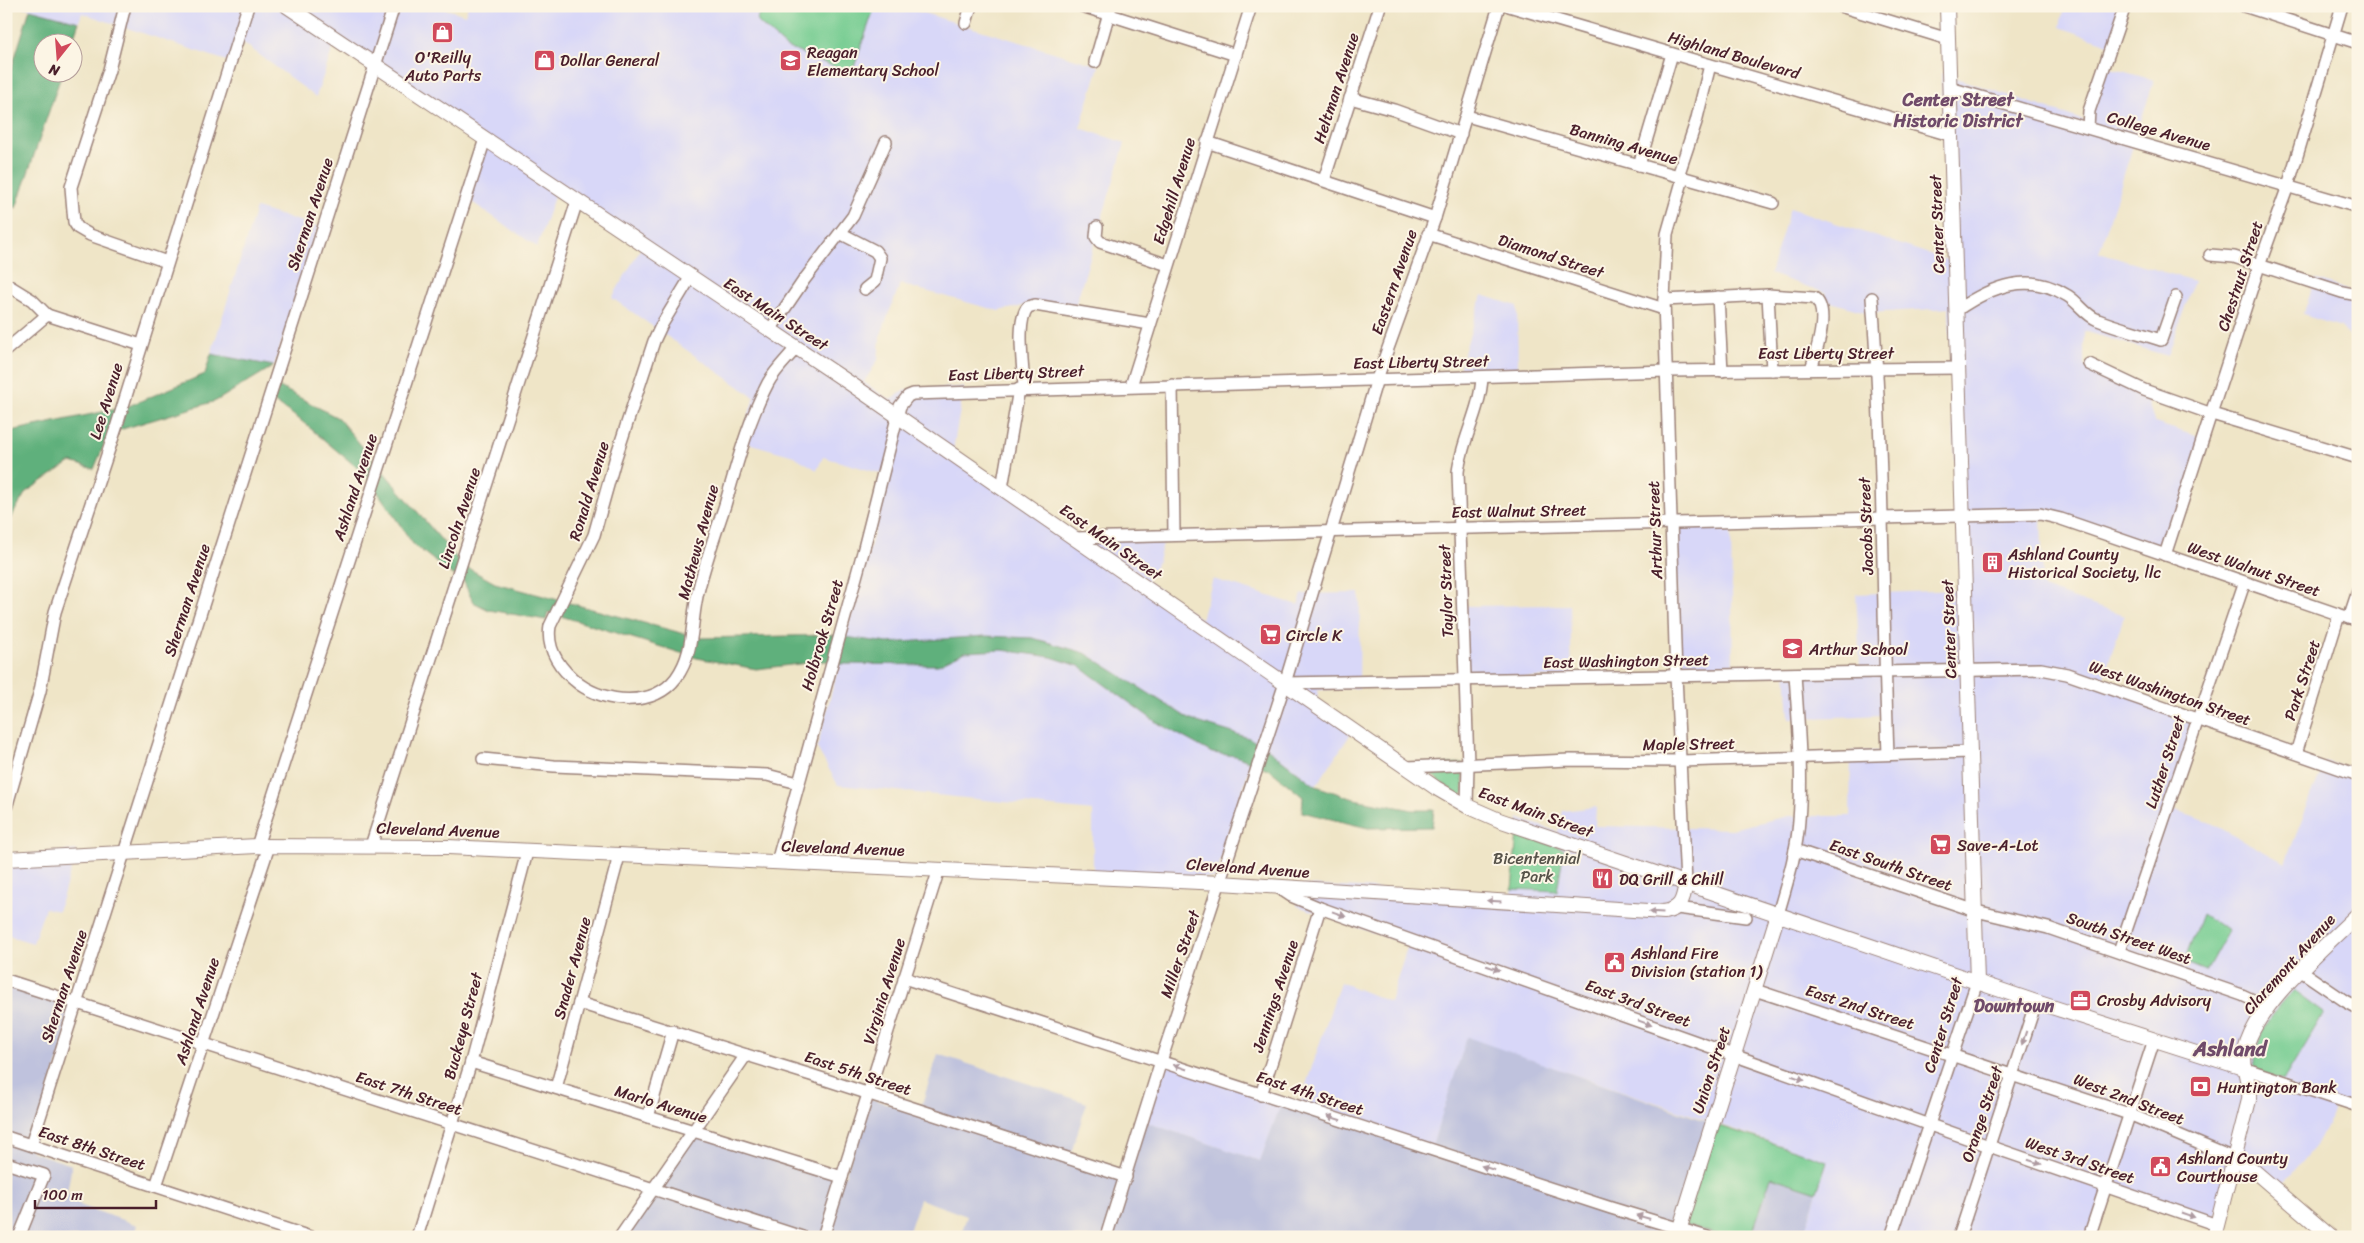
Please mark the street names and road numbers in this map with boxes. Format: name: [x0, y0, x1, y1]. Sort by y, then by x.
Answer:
street label: Highland Boulevard: [1665, 22, 1805, 88]
street label: Heltman Avenue: [1304, 29, 1368, 147]
street label: College Avenue: [2104, 102, 2214, 160]
street label: Banning Avenue: [1566, 115, 1682, 173]
street label: Edgehill Avenue: [1144, 134, 1204, 248]
street label: Sherman Avenue: [278, 154, 342, 274]
street label: Center Street: [1921, 174, 1953, 274]
street label: Chestnut Street: [2208, 217, 2272, 335]
street label: Eastern Avenue: [1362, 225, 1426, 339]
street label: Diamond Street: [1494, 225, 1608, 287]
street label: East Main Street: [718, 269, 835, 359]
street label: East Liberty Street: [1758, 339, 1894, 368]
street label: East Liberty Street: [1353, 346, 1490, 378]
street label: East Liberty Street: [948, 356, 1085, 390]
street label: Lee Avenue: [81, 359, 131, 443]
street label: Ashland Avenue: [324, 429, 386, 546]
street label: Ronald Avenue: [560, 438, 618, 544]
street label: Lincoln Avenue: [429, 464, 489, 572]
street label: Jacobs Street: [1850, 476, 1882, 576]
street label: Arthur Street: [1639, 480, 1671, 581]
street label: Mathews Avenue: [669, 481, 727, 603]
street label: East Walnut Street: [1451, 495, 1587, 527]
street label: East Main Street: [1053, 496, 1169, 589]
street label: West Walnut Street: [2184, 533, 2324, 605]
street label: Sherman Avenue: [155, 540, 219, 660]
street label: Taylor Street: [1430, 543, 1462, 638]
street label: Holbrook Street: [792, 576, 852, 694]
street label: Center Street: [1933, 579, 1965, 679]
street label: Park Street: [2275, 636, 2329, 724]
street label: East Washington Street: [1543, 645, 1709, 677]
street label: West Washington Street: [2085, 652, 2255, 734]
street label: Luther Street: [2136, 711, 2194, 812]
street label: Maple Street: [1643, 729, 1735, 759]
street label: East Main Street: [1475, 778, 1598, 846]
street label: Cleveland Avenue: [376, 813, 500, 847]
street label: East South Street: [1826, 830, 1956, 900]
street label: Cleveland Avenue: [781, 831, 905, 865]
street label: Cleveland Avenue: [1185, 849, 1311, 887]
street label: South Street West: [2063, 903, 2195, 973]
street label: Miller Street: [1151, 905, 1209, 1002]
street label: Claremont Avenue: [2235, 906, 2343, 1021]
street label: Snader Avenue: [544, 913, 600, 1023]
street label: Sherman Avenue: [32, 926, 96, 1046]
street label: Virginia Avenue: [854, 934, 914, 1048]
street label: Jennings Avenue: [1243, 936, 1307, 1057]
street label: Ashland Avenue: [166, 953, 228, 1070]
street label: Buckeye Street: [435, 969, 491, 1083]
street label: East 3rd Street: [1581, 970, 1695, 1036]
street label: Center Street: [1915, 973, 1971, 1076]
street label: East 2nd Street: [1802, 976, 1918, 1038]
street label: Union Street: [1683, 1022, 1739, 1118]
street label: East 5th Street: [801, 1042, 915, 1104]
street label: Orange Street: [1953, 1061, 2011, 1166]
street label: East 7th Street: [352, 1062, 466, 1124]
street label: East 4th Street: [1253, 1062, 1367, 1124]
street label: West 2nd Street: [2069, 1065, 2189, 1133]
street label: Marlo Avenue: [611, 1076, 711, 1132]
street label: East 8th Street: [35, 1117, 149, 1179]
street label: West 3rd Street: [2021, 1128, 2139, 1192]

